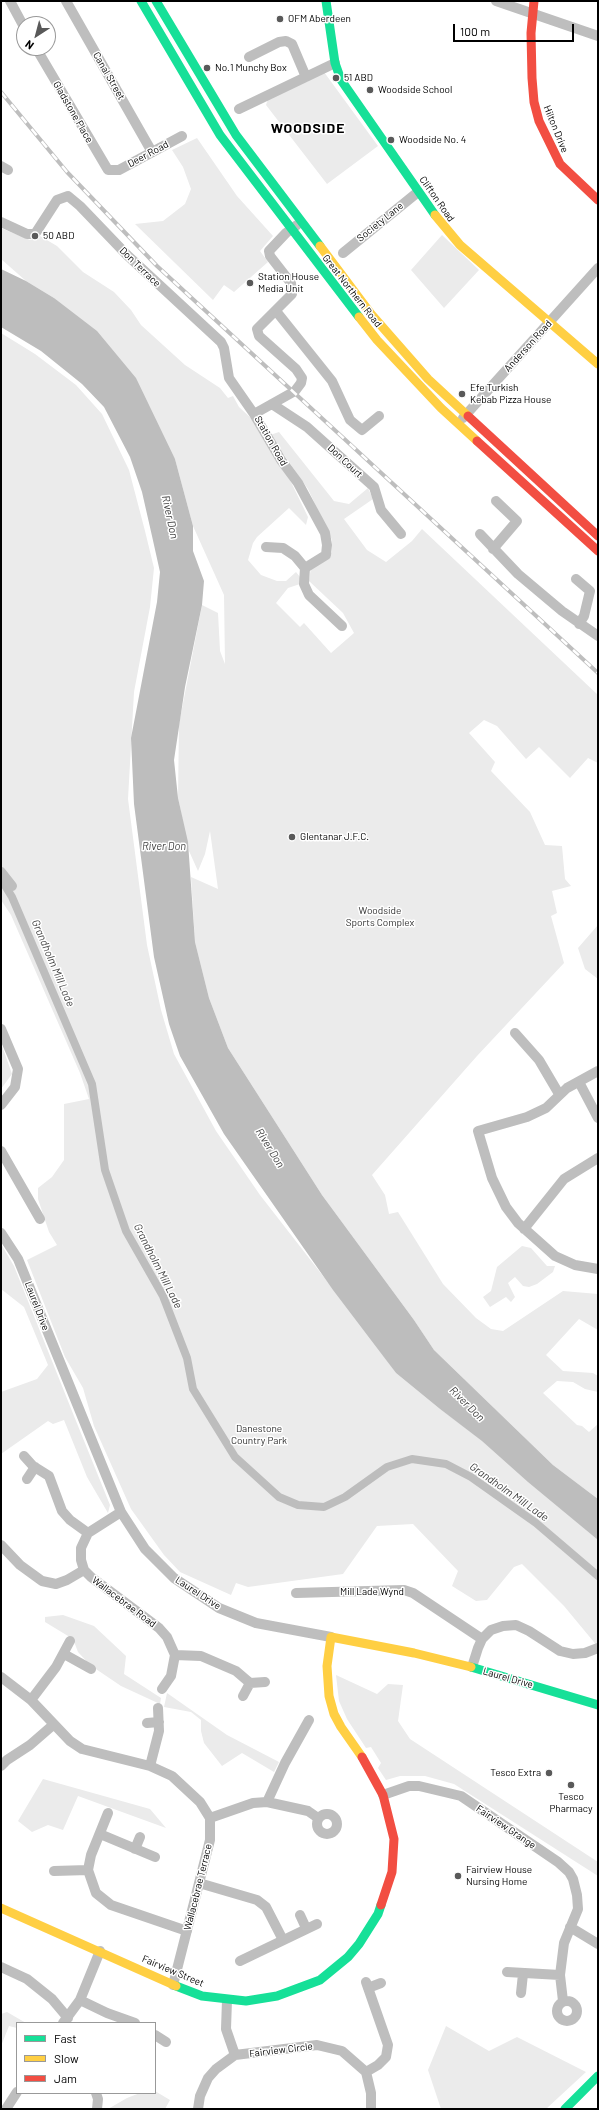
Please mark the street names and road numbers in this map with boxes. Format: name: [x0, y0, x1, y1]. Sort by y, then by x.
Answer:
street label: Canal Street: [91, 50, 127, 102]
street label: Gladstone Place: [50, 79, 96, 145]
street label: Hilton Drive: [541, 104, 571, 154]
street label: Deer Road: [125, 138, 171, 170]
street label: Clifton Road: [417, 174, 457, 224]
street label: Society Lane: [354, 200, 406, 244]
street label: Don Terrace: [117, 245, 163, 289]
street label: Great Northern Road: [320, 252, 384, 330]
street label: Anderson Road: [502, 318, 554, 374]
street label: Station Road: [252, 414, 290, 468]
street label: Don Court: [325, 442, 365, 480]
street label: Laurel Drive: [22, 1280, 52, 1332]
street label: Wallacebrae Road: [90, 1574, 158, 1630]
street label: Laurel Drive: [173, 1574, 223, 1612]
street label: Mill Lade Wynd: [340, 1586, 404, 1598]
street label: Laurel Drive: [482, 1665, 534, 1691]
street label: Fairview Grange: [474, 1803, 538, 1851]
street label: Wallacebrae Terrace: [181, 1843, 215, 1931]
street label: Fairview Street: [140, 1953, 206, 1989]
street label: Fairview Circle: [249, 2040, 313, 2060]

